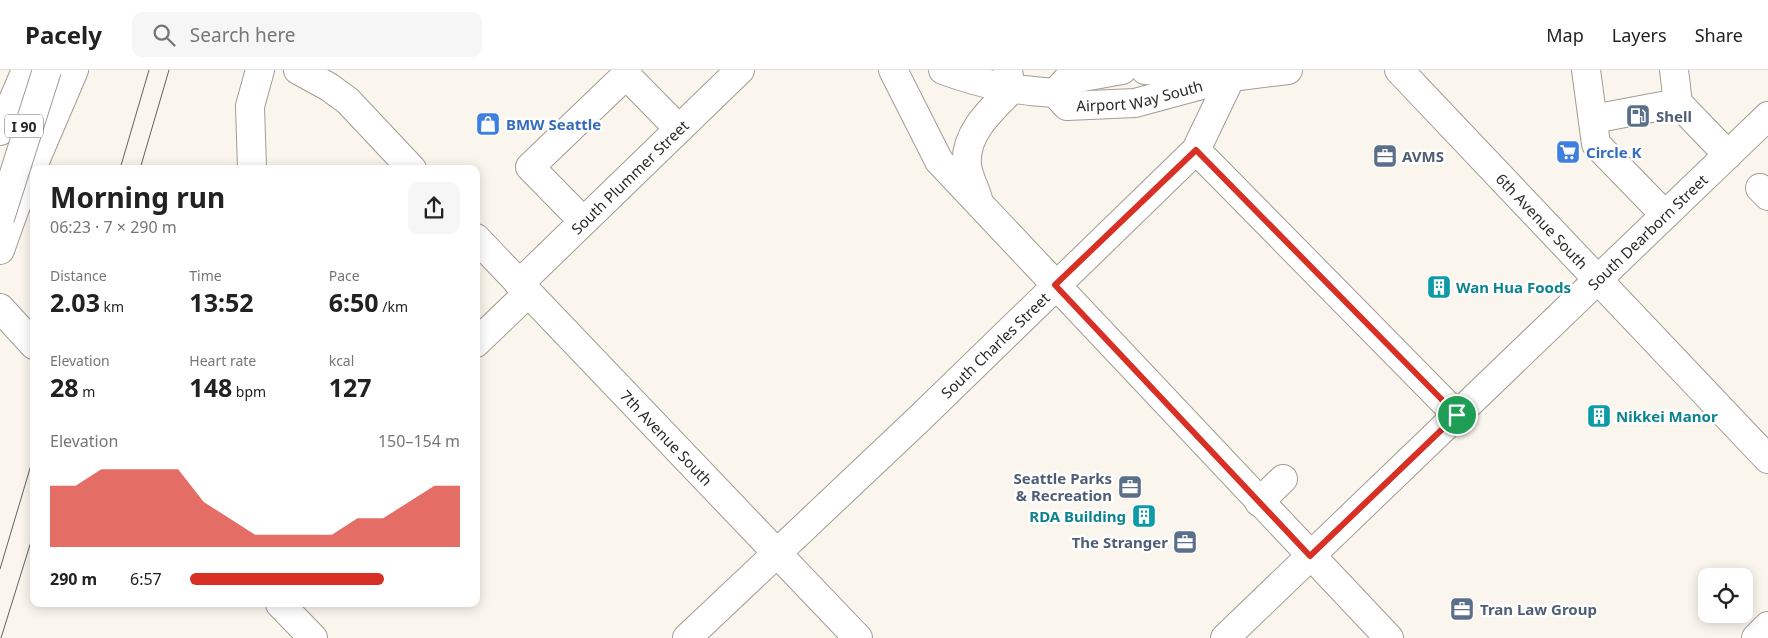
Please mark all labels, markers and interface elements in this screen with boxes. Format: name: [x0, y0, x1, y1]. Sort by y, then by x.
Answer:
search box: [132, 12, 482, 57]
text: Pacely: [25, 18, 102, 51]
icon: search: [150, 21, 178, 49]
text: Search here: [190, 22, 296, 48]
text: Map: [1546, 23, 1584, 47]
text: Layers: [1612, 23, 1667, 47]
text: Share: [1695, 23, 1743, 47]
street label: Airport Way South: [1076, 75, 1205, 116]
fuel station icon: Shell: [1625, 103, 1651, 129]
place label: Shell: [1656, 106, 1692, 126]
shop icon: BMW Seattle: [475, 111, 501, 137]
road number: I 90: [5, 114, 43, 138]
place label: BMW Seattle: [506, 114, 601, 134]
street label: South Plummer Street: [567, 115, 693, 238]
supermarket icon: Circle K: [1555, 139, 1581, 165]
place label: Circle K: [1586, 142, 1642, 162]
office icon: AVMS: [1372, 143, 1398, 169]
place label: AVMS: [1402, 146, 1444, 166]
street label: 6th Avenue South: [1492, 169, 1592, 273]
street label: South Dearborn Street: [1583, 169, 1712, 294]
text: Morning run: [50, 178, 225, 216]
button: share: [408, 182, 460, 234]
text: 06:23 · 7 × 290 m: [50, 216, 177, 238]
text: Distance: [50, 266, 107, 285]
text: Time: [189, 266, 222, 285]
text: Pace: [329, 266, 360, 285]
building icon: Wan Hua Foods: [1426, 274, 1452, 300]
place label: Wan Hua Foods: [1456, 277, 1571, 297]
text: 2.03: [50, 285, 100, 319]
text: 13:52: [189, 285, 254, 319]
text: 6:50: [329, 285, 379, 319]
street label: South Charles Street: [936, 287, 1054, 402]
text: km: [100, 297, 124, 316]
text: /km: [379, 297, 408, 316]
text: Elevation: [50, 351, 110, 370]
text: Heart rate: [189, 351, 256, 370]
text: kcal: [329, 351, 354, 370]
text: 28: [50, 370, 79, 404]
text: 148: [189, 370, 232, 404]
text: 127: [329, 370, 372, 404]
text: m: [79, 382, 95, 401]
text: bpm: [232, 382, 266, 401]
street label: 7th Avenue South: [616, 385, 717, 490]
pin: [1436, 394, 1478, 436]
icon: arrive: [1443, 401, 1471, 429]
building icon: Nikkei Manor: [1586, 403, 1612, 429]
place label: Nikkei Manor: [1616, 406, 1718, 426]
text: Elevation: [50, 430, 118, 452]
text: 150–154 m: [378, 430, 460, 452]
place label: Seattle Parks & Recreation: [1014, 468, 1112, 505]
office icon: Seattle Parks & Recreation: [1117, 474, 1143, 500]
building icon: RDA Building: [1131, 503, 1157, 529]
place label: RDA Building: [1029, 506, 1126, 526]
office icon: The Stranger: [1172, 529, 1198, 555]
place label: The Stranger: [1072, 532, 1168, 552]
text: 290 m: [50, 568, 97, 590]
text: 6:57: [130, 568, 162, 590]
map controls: [1698, 568, 1753, 623]
button: locate: [1698, 568, 1753, 623]
office icon: Tran Law Group: [1449, 596, 1475, 622]
place label: Tran Law Group: [1480, 599, 1597, 619]

